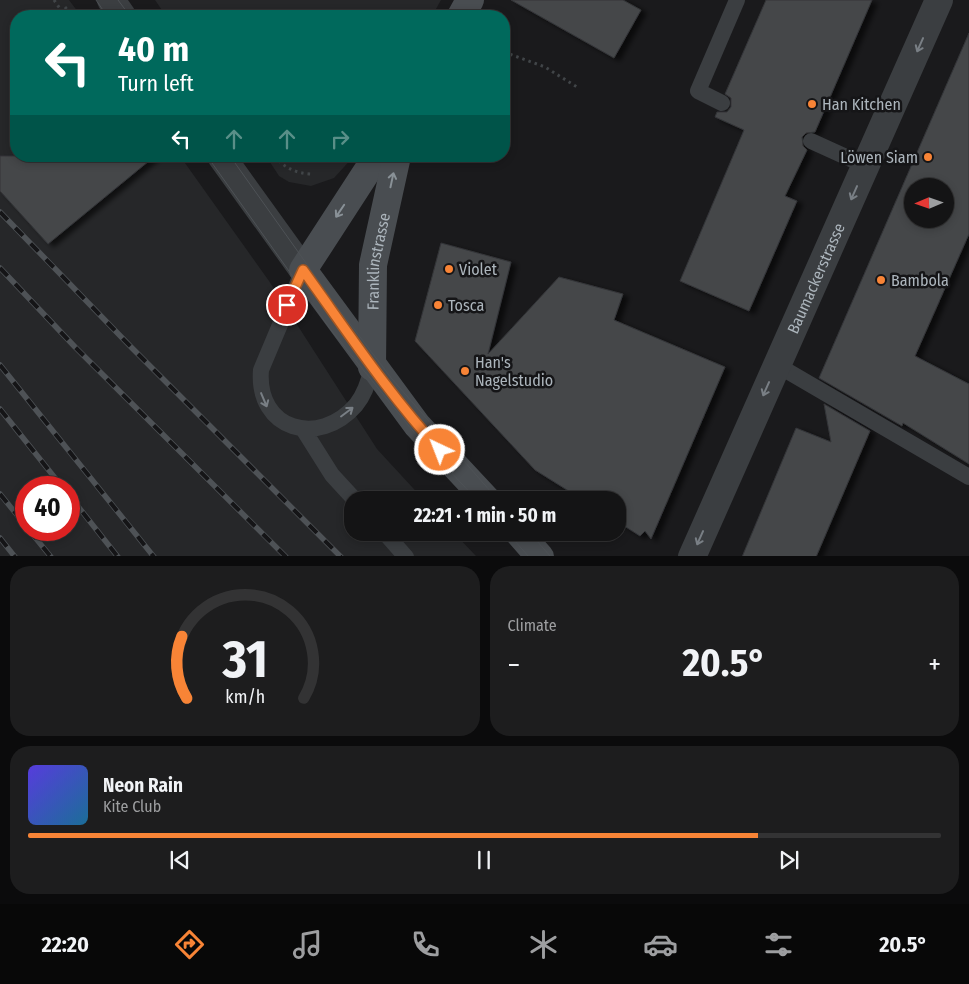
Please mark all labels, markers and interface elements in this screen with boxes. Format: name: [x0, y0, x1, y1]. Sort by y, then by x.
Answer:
text: 40 m: [118, 28, 189, 70]
icon: left: [35, 30, 100, 95]
one-way arrow: [915, 37, 925, 52]
text: Turn left: [118, 70, 194, 97]
place label: Han Kitchen: [822, 95, 901, 114]
marker: Han Kitchen: [806, 98, 818, 110]
icon: left: [167, 125, 195, 153]
icon: ahead: [220, 125, 248, 153]
icon: ahead: [273, 125, 301, 153]
icon: right: [326, 125, 354, 153]
place label: Löwen Siam: [840, 148, 918, 167]
marker: Löwen Siam: [922, 151, 934, 163]
one-way arrow: [388, 173, 397, 189]
north arrow: [904, 178, 954, 228]
map controls: [904, 178, 954, 228]
one-way arrow: [849, 185, 859, 200]
one-way arrow: [335, 204, 345, 218]
street label: Franklinstrasse: [363, 211, 394, 310]
street label: Baumackerstrasse: [783, 220, 848, 336]
place label: Violet: [459, 260, 498, 279]
marker: Violet: [443, 263, 455, 275]
place label: Bambola: [891, 271, 949, 290]
marker: Bambola: [875, 274, 887, 286]
pin: [266, 284, 308, 326]
icon: arrive: [273, 291, 301, 319]
place label: Tosca: [448, 296, 484, 315]
marker: Tosca: [432, 299, 444, 311]
place label: Han's Nagelstudio: [475, 353, 553, 390]
marker: Han's Nagelstudio: [459, 365, 471, 377]
one-way arrow: [761, 381, 771, 396]
one-way arrow: [260, 392, 270, 407]
one-way arrow: [340, 407, 353, 418]
position arrow: [413, 423, 465, 475]
speed limit sign: 40: [15, 476, 80, 541]
text: 22:21 · 1 min · 50 m: [414, 504, 556, 527]
one-way arrow: [695, 530, 705, 545]
text: Climate: [508, 616, 557, 635]
text: 31: [221, 628, 268, 691]
text: 20.5°: [682, 640, 766, 686]
text: −: [508, 648, 520, 681]
text: +: [928, 648, 941, 681]
text: km/h: [225, 686, 265, 708]
text: Neon Rain: [103, 774, 183, 797]
text: Kite Club: [103, 797, 161, 816]
icon: previous: [166, 846, 194, 874]
icon: pause: [470, 846, 498, 874]
icon: next: [775, 846, 803, 874]
icon: directions: [172, 927, 207, 962]
icon: music: [290, 927, 325, 962]
icon: phone: [408, 927, 443, 962]
icon: climate: [526, 927, 561, 962]
icon: car: [643, 927, 678, 962]
icon: filters: [761, 927, 796, 962]
text: 22:20: [41, 931, 89, 958]
text: 20.5°: [879, 931, 928, 958]

